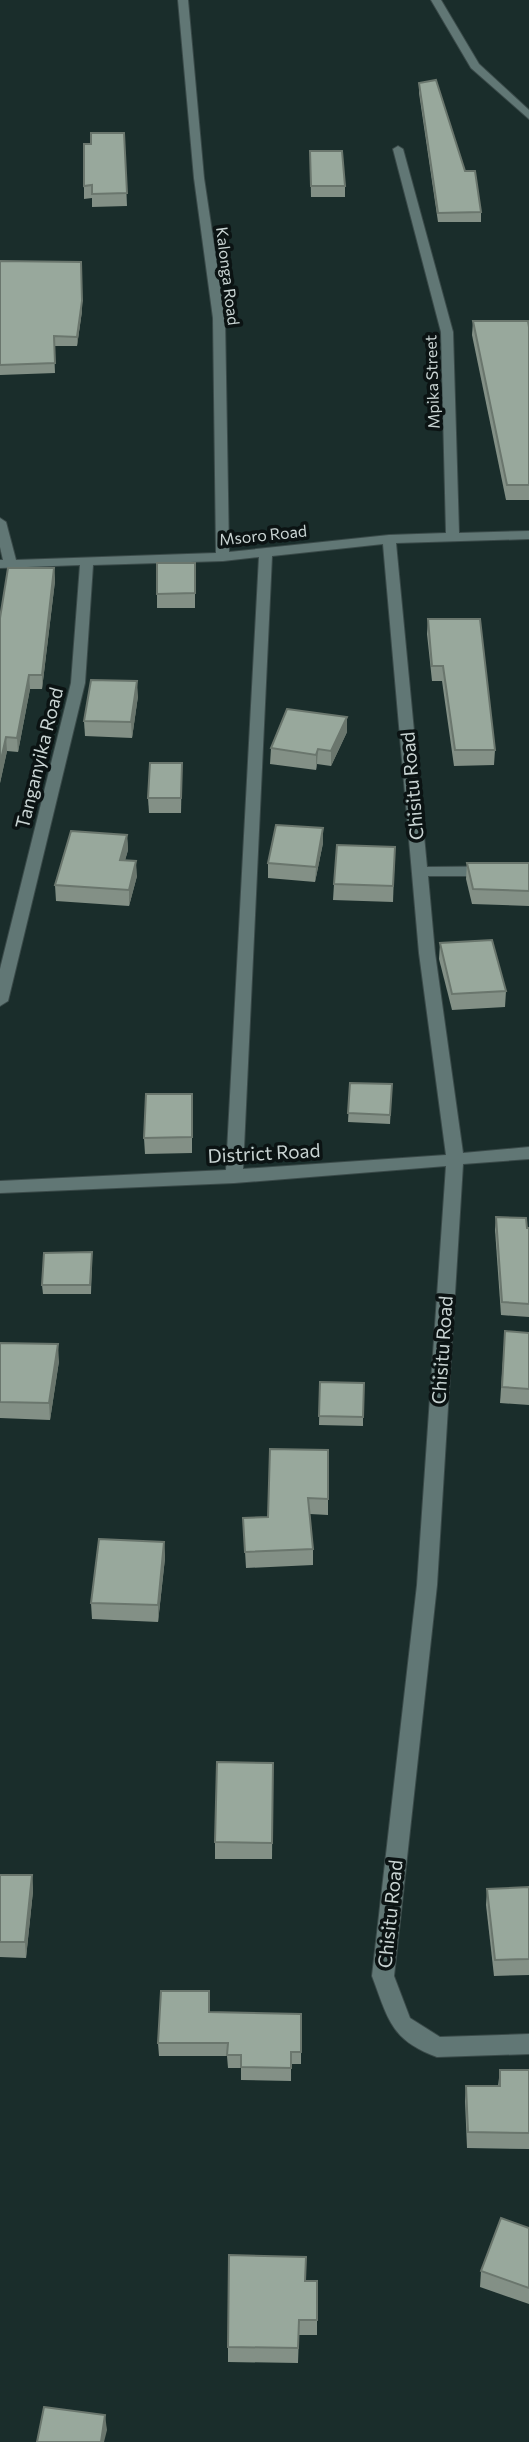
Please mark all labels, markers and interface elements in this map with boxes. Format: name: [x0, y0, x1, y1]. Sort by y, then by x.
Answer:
street label: Kalonga Road: [213, 226, 244, 326]
street label: Mpika Street: [420, 334, 443, 429]
street label: Msoro Road: [218, 520, 308, 549]
street label: Tanganyika Road: [10, 685, 67, 831]
street label: Chisitu Road: [395, 731, 428, 841]
street label: District Road: [207, 1138, 321, 1167]
street label: Chisitu Road: [426, 1295, 457, 1405]
street label: Chisitu Road: [372, 1859, 407, 1969]

